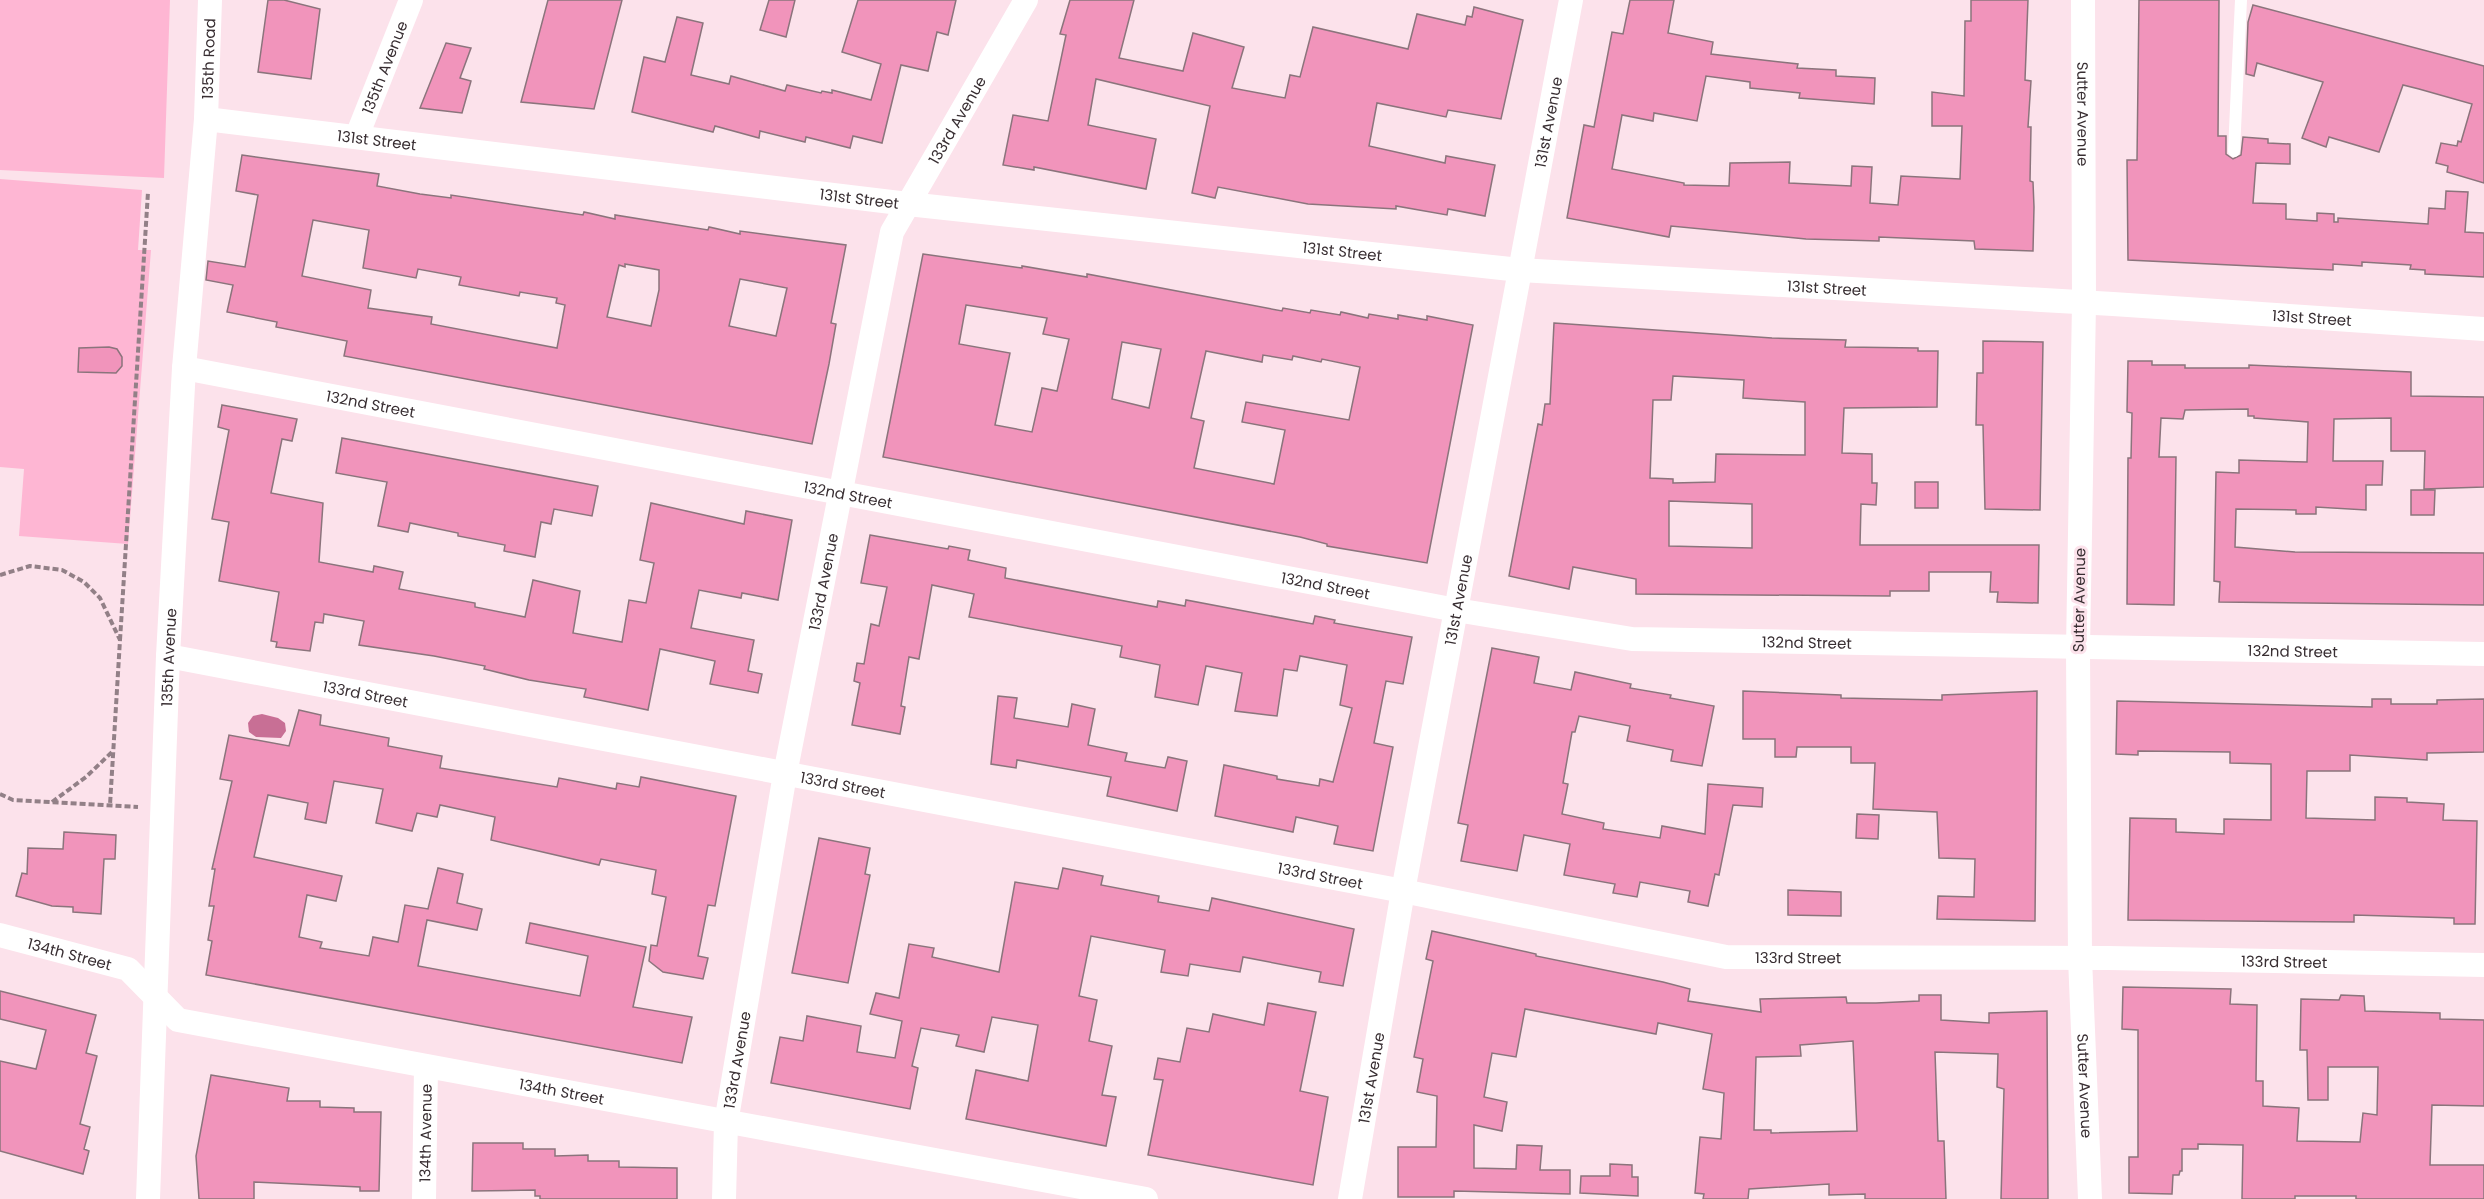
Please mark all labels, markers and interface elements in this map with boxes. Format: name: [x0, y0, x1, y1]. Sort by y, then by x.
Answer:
street label: 135th Road: [196, 18, 220, 100]
street label: 135th Avenue: [356, 18, 412, 117]
street label: Sutter Avenue: [2073, 62, 2094, 166]
street label: 133rd Avenue: [923, 72, 991, 168]
street label: 131st Avenue: [1529, 75, 1567, 169]
street label: 131st Street: [336, 124, 418, 155]
street label: 131st Street: [818, 183, 900, 213]
street label: 131st Street: [1302, 236, 1383, 266]
street label: 131st Street: [1786, 275, 1867, 300]
street label: 131st Street: [2271, 304, 2352, 331]
street label: 132nd Street: [324, 385, 417, 422]
street label: 132nd Street: [802, 476, 894, 513]
street label: 133rd Avenue: [803, 531, 843, 632]
street label: Sutter Avenue: [2068, 548, 2090, 652]
street label: 131st Avenue: [1439, 552, 1477, 647]
street label: 132nd Street: [1279, 566, 1372, 604]
street label: 135th Avenue: [156, 608, 181, 707]
street label: 132nd Street: [1762, 631, 1852, 653]
street label: 132nd Street: [2248, 639, 2338, 662]
street label: 133rd Street: [321, 675, 410, 712]
street label: 133rd Street: [799, 766, 887, 803]
street label: 133rd Street: [1276, 857, 1365, 894]
street label: 134th Street: [25, 932, 114, 975]
street label: 133rd Street: [1755, 947, 1841, 968]
street label: 133rd Street: [2241, 950, 2327, 973]
street label: 133rd Avenue: [718, 1010, 755, 1110]
street label: 131st Avenue: [1353, 1031, 1389, 1125]
street label: Sutter Avenue: [2073, 1033, 2098, 1139]
street label: 134th Street: [517, 1073, 606, 1109]
street label: 134th Avenue: [414, 1084, 436, 1182]

